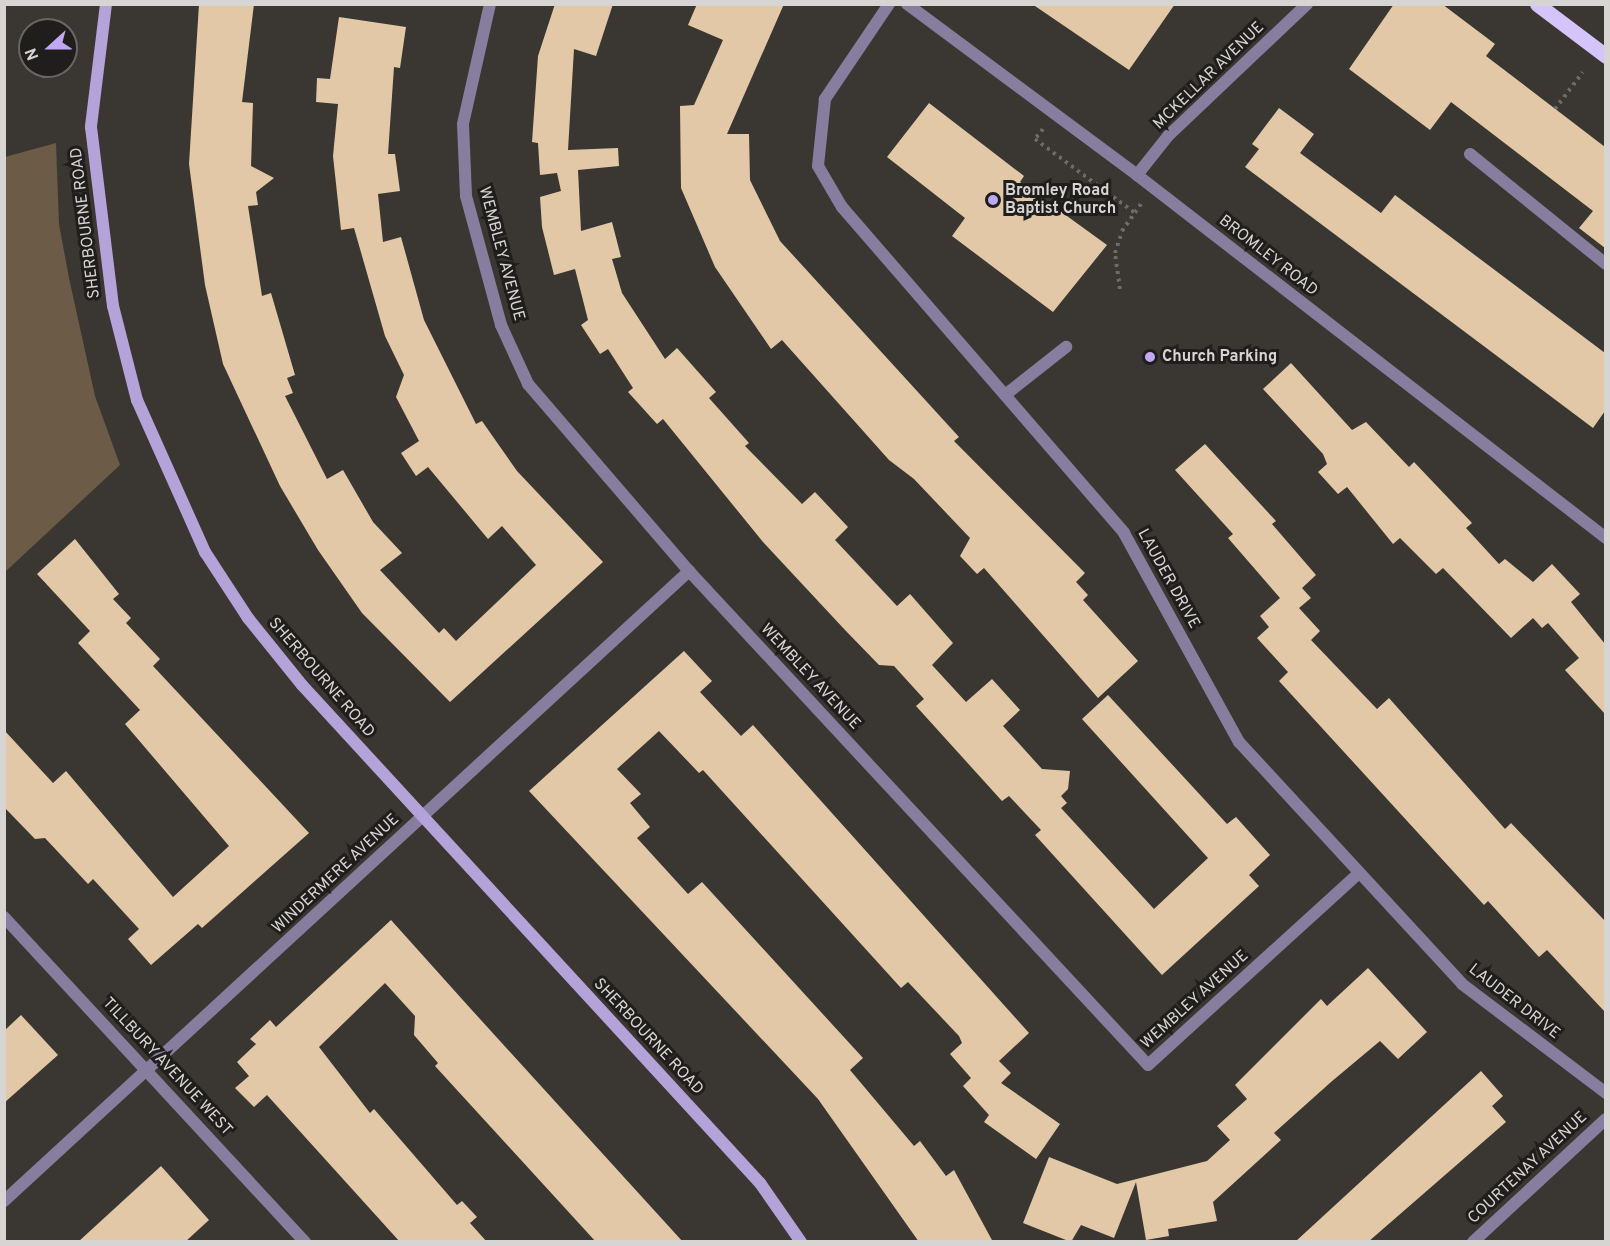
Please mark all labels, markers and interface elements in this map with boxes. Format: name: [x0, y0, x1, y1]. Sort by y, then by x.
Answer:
north arrow: [18, 18, 78, 78]
street label: MCKELLAR AVENUE: [1149, 18, 1269, 134]
text: N: [22, 45, 44, 63]
street label: SHERBOURNE ROAD: [67, 146, 105, 300]
place label: Bromley Road Baptist Church: [1005, 181, 1116, 219]
street label: WEMBLEY AVENUE: [474, 184, 528, 324]
marker: Bromley Road Baptist Church: [986, 193, 1000, 207]
street label: BROMLEY ROAD: [1214, 211, 1322, 301]
place label: Church Parking: [1162, 347, 1277, 367]
marker: Church Parking: [1143, 350, 1157, 364]
street label: LAUDER DRIVE: [1133, 526, 1203, 632]
street label: SHERBOURNE ROAD: [264, 614, 378, 742]
street label: WEMBLEY AVENUE: [755, 620, 865, 734]
street label: WINDERMERE AVENUE: [268, 810, 404, 938]
street label: WEMBLEY AVENUE: [1137, 946, 1253, 1054]
street label: LAUDER DRIVE: [1464, 960, 1564, 1044]
street label: SHERBOURNE ROAD: [589, 975, 707, 1099]
street label: TILLBURY AVENUE WEST: [97, 993, 237, 1141]
street label: COURTENAY AVENUE: [1464, 1107, 1592, 1229]

